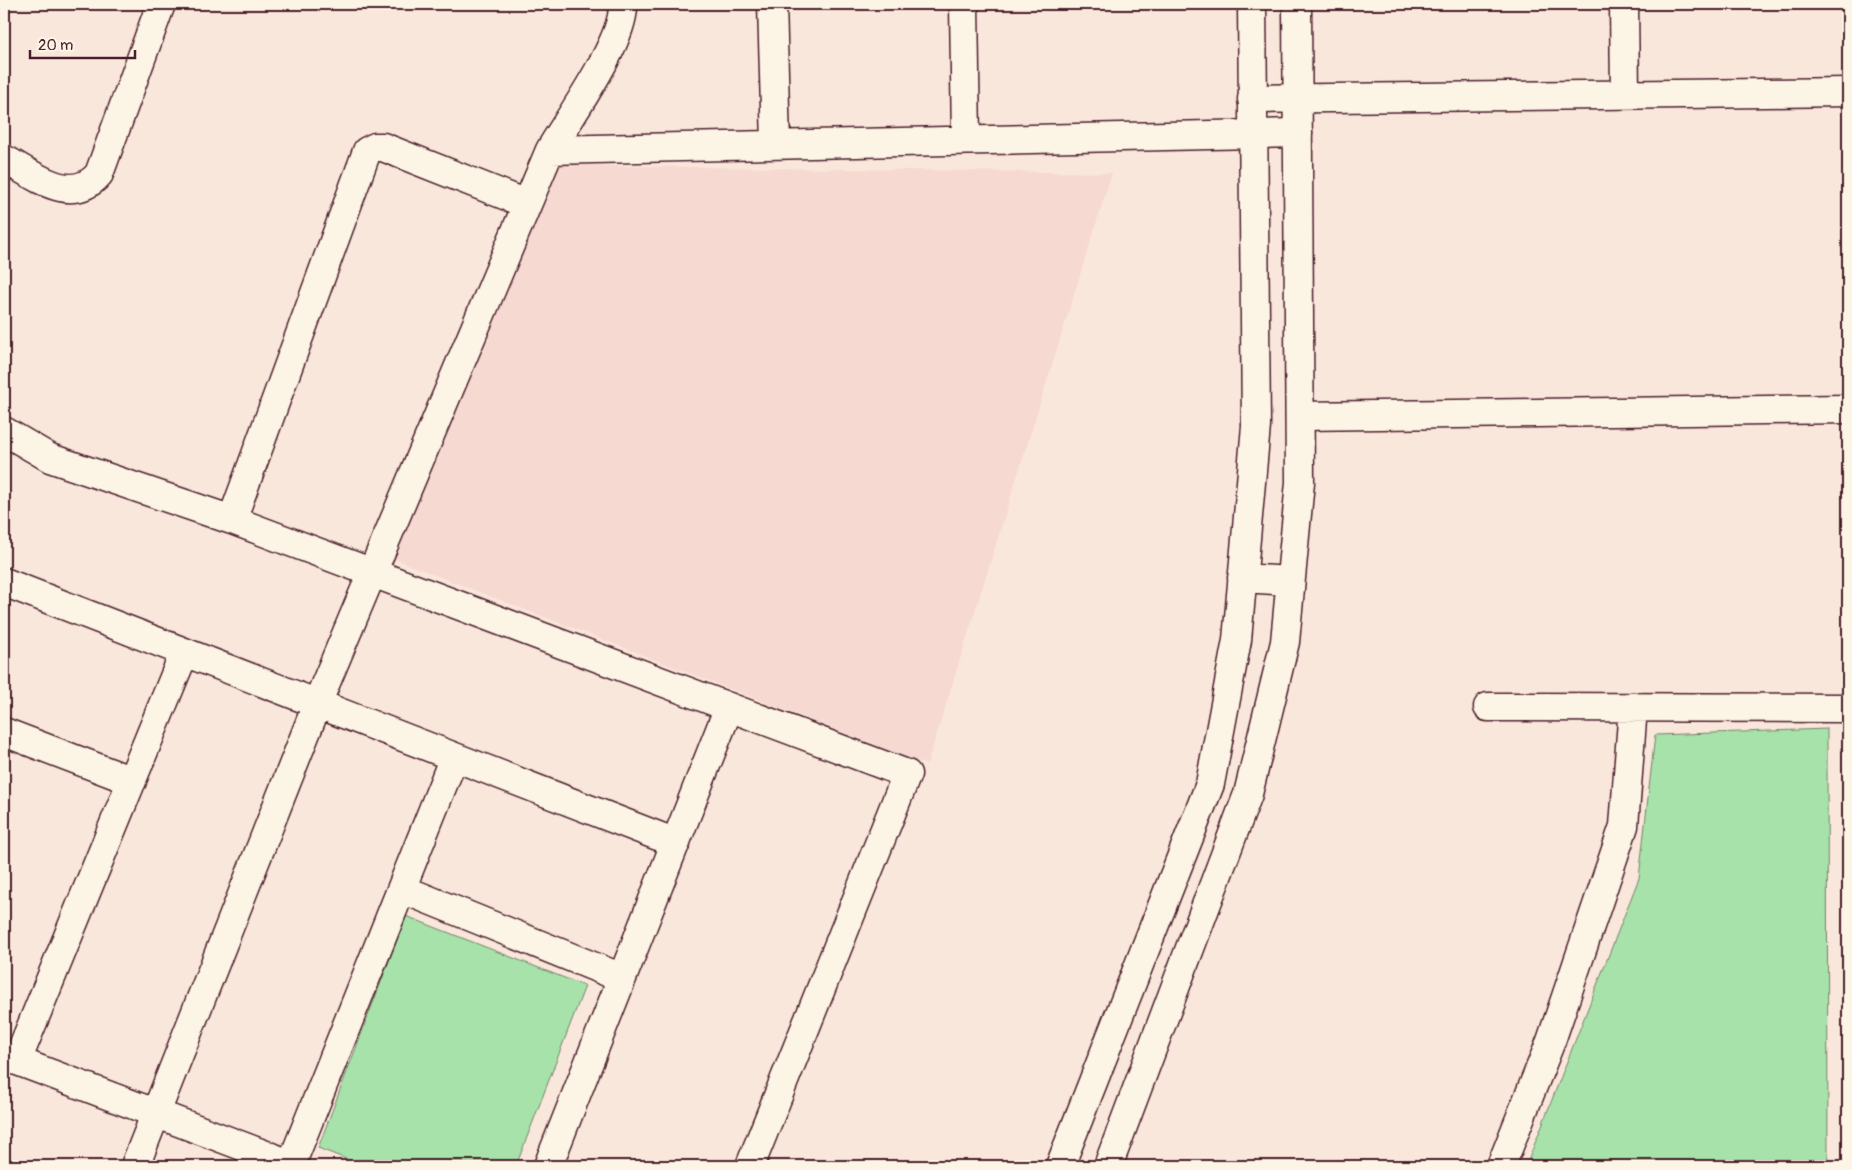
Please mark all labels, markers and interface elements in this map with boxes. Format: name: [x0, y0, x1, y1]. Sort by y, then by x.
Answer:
scale bar: [30, 28, 135, 60]
text: 20 m: [38, 36, 73, 55]

